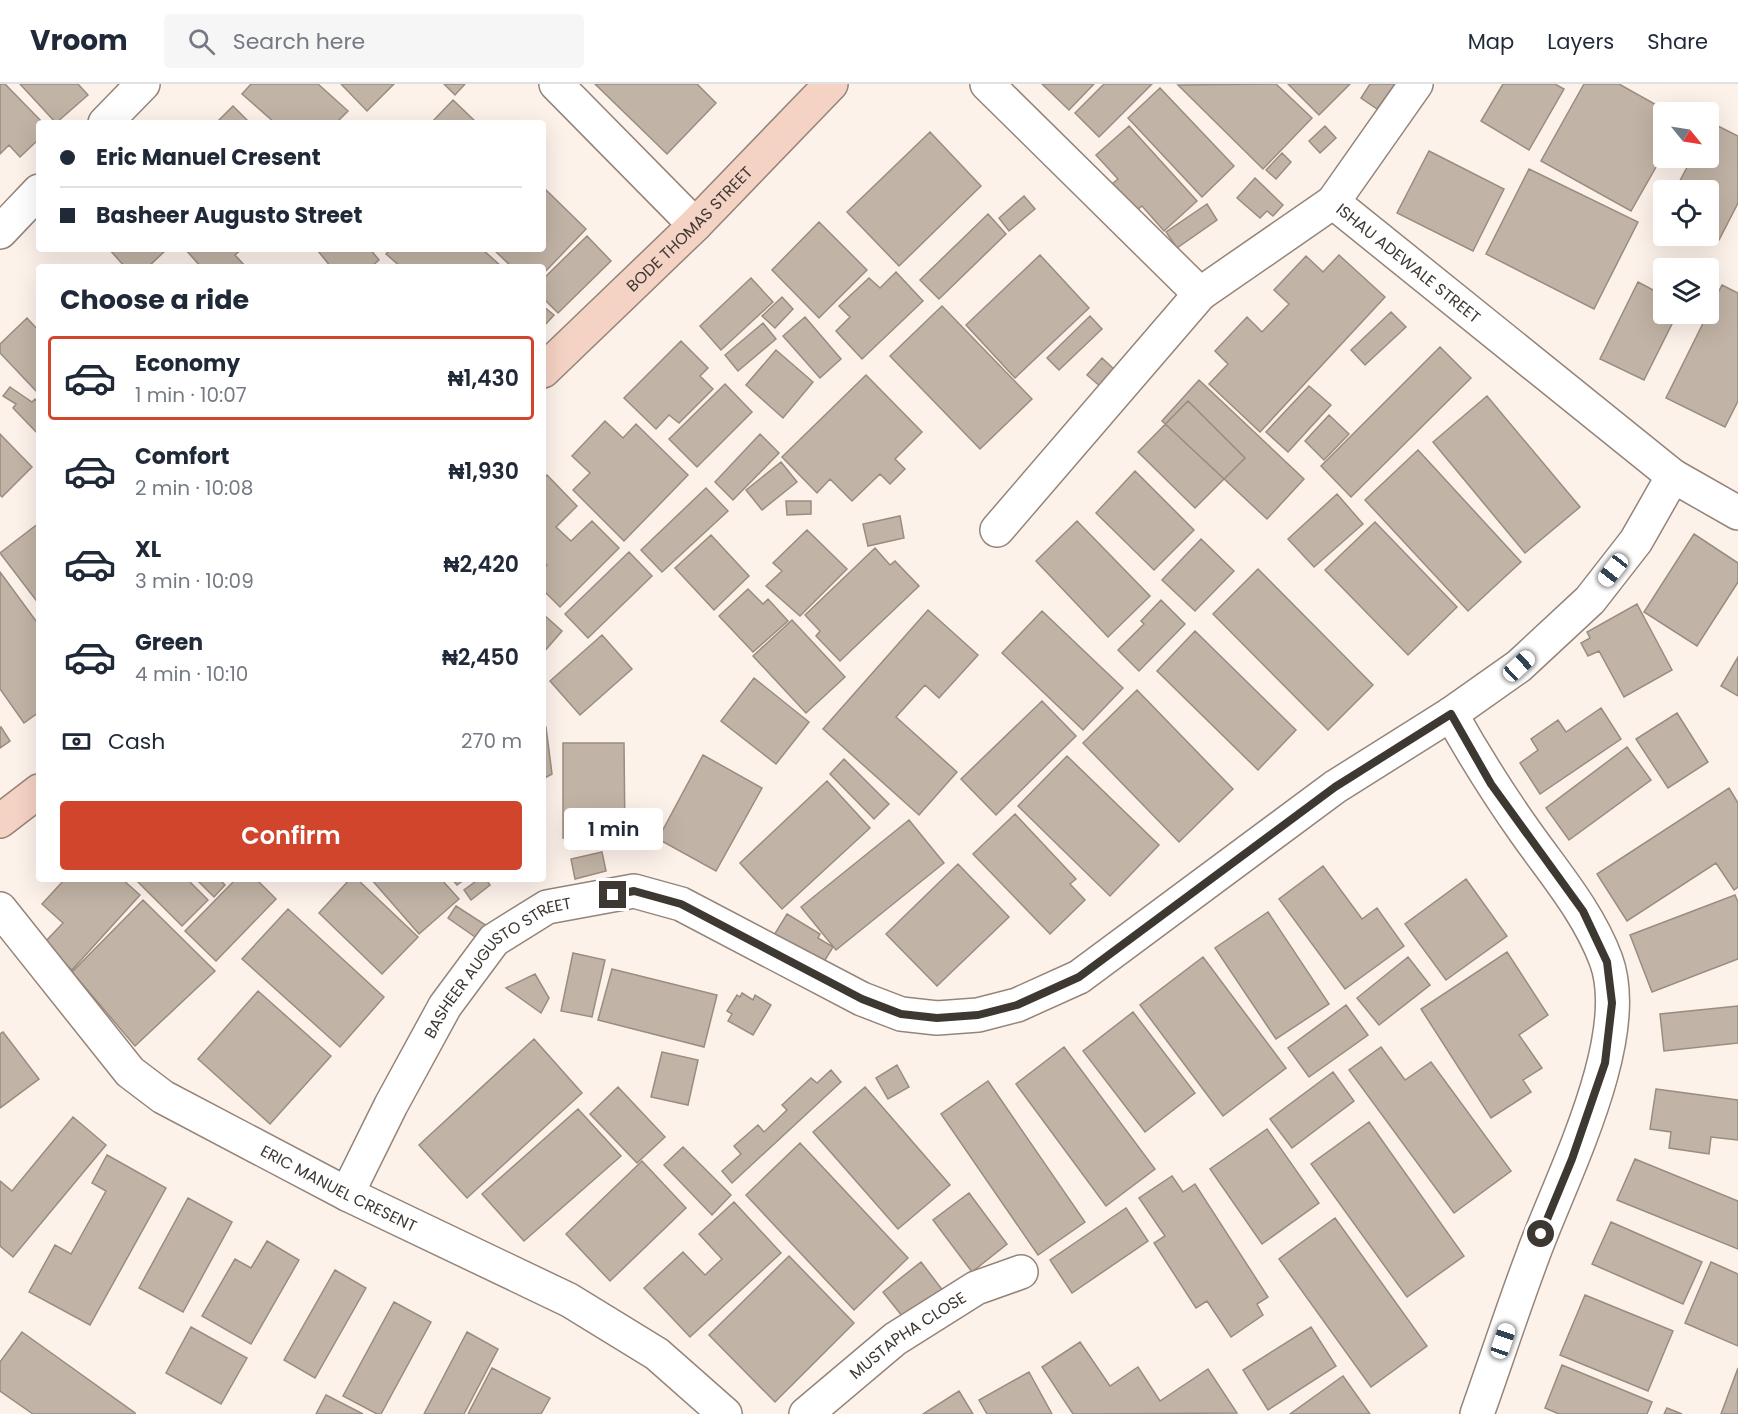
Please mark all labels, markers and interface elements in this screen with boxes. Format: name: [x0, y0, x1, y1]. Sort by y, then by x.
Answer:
search box: [164, 14, 584, 68]
text: Vroom: [30, 21, 128, 60]
icon: search: [185, 25, 218, 58]
text: Search here: [233, 26, 365, 57]
text: Map: [1468, 27, 1514, 56]
text: Layers: [1547, 27, 1614, 56]
text: Share: [1647, 27, 1708, 56]
north arrow: [1653, 102, 1719, 168]
map controls: [1653, 102, 1719, 324]
text: Eric Manuel Cresent: [96, 142, 321, 173]
street label: BODE THOMAS STREET: [621, 161, 758, 297]
button: locate: [1653, 180, 1719, 246]
street label: ISHAU ADEWALE STREET: [1332, 198, 1486, 328]
text: Basheer Augusto Street: [96, 200, 362, 231]
button: layers: [1653, 258, 1719, 324]
text: Choose a ride: [60, 281, 249, 318]
text: Economy: [135, 348, 240, 379]
icon: car: [63, 351, 117, 405]
text: ₦1,430: [448, 363, 519, 394]
text: 1 min · 10:07: [135, 381, 247, 409]
text: Comfort: [135, 441, 229, 472]
icon: car: [63, 444, 117, 498]
text: ₦1,930: [448, 456, 519, 487]
text: 2 min · 10:08: [135, 474, 253, 502]
text: XL: [135, 534, 161, 565]
icon: car: [63, 537, 117, 591]
text: ₦2,420: [444, 549, 519, 580]
car: [1595, 550, 1631, 590]
text: 3 min · 10:09: [135, 567, 254, 595]
text: Green: [135, 627, 203, 658]
icon: car: [63, 630, 117, 684]
text: ₦2,450: [442, 642, 519, 673]
car: [1500, 647, 1538, 685]
text: 4 min · 10:10: [135, 660, 248, 688]
icon: cash: [60, 725, 93, 758]
text: Cash: [108, 726, 165, 757]
text: 270 m: [461, 727, 522, 755]
button: Confirm: [60, 801, 522, 870]
callout: 1 min: [564, 808, 662, 850]
text: 1 min: [588, 815, 639, 843]
route end: [599, 881, 626, 908]
street label: BASHEER AUGUSTO STREET: [418, 891, 573, 1042]
street label: ERIC MANUEL CRESENT: [257, 1139, 421, 1237]
route start: [1527, 1220, 1554, 1247]
street label: MUSTAPHA CLOSE: [844, 1286, 970, 1384]
car: [1489, 1321, 1517, 1361]

